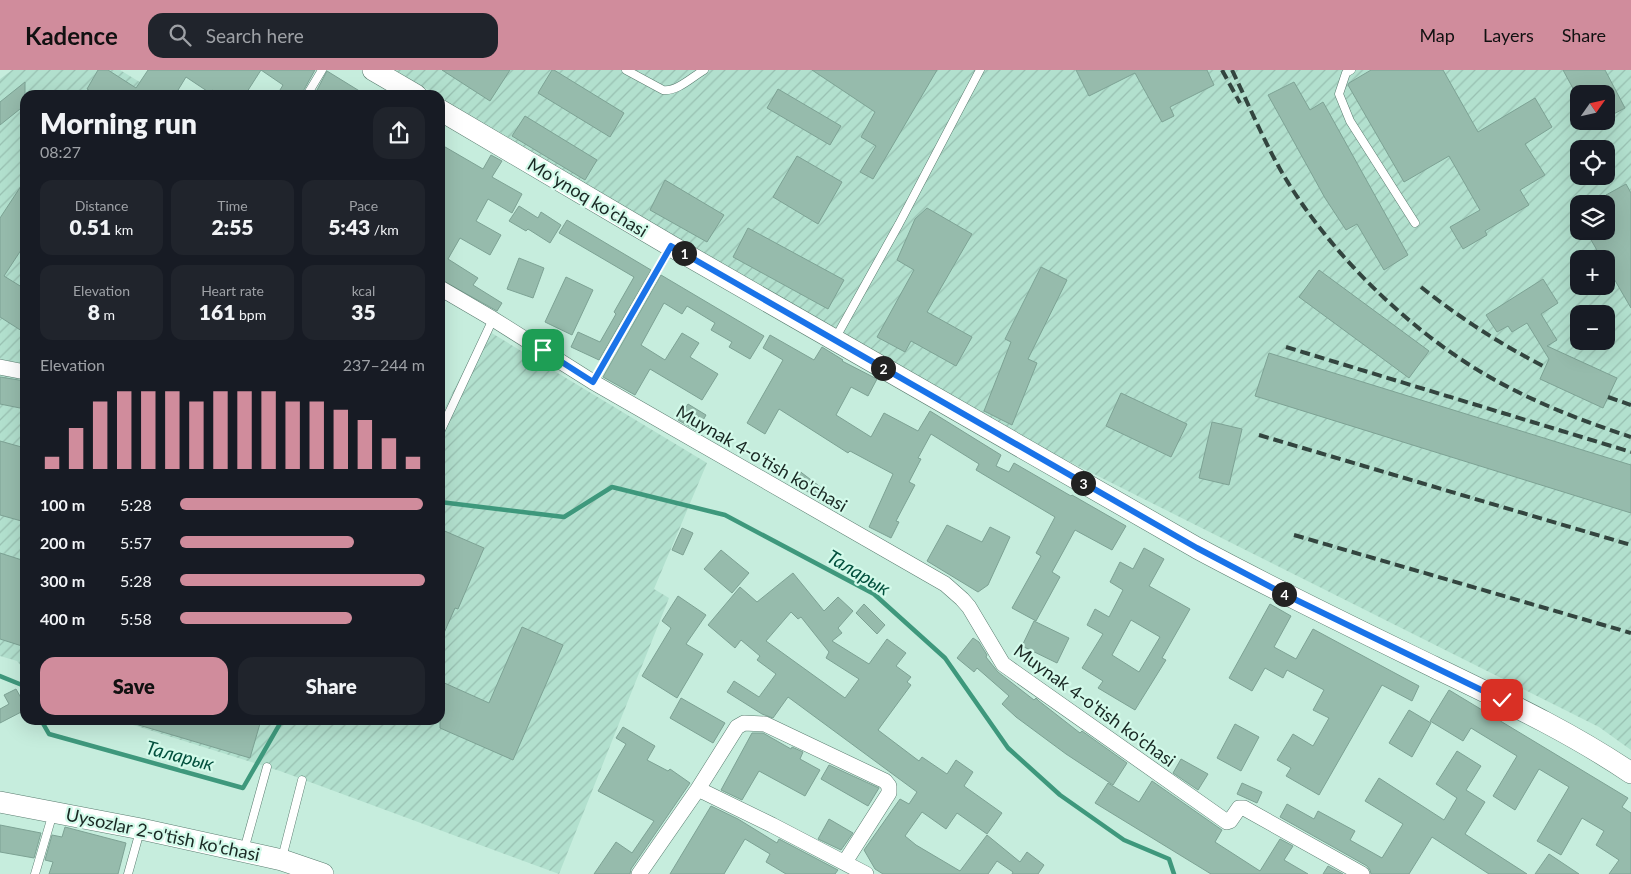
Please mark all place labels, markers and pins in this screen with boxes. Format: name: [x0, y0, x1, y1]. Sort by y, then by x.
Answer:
pin: 1: [672, 240, 696, 266]
pin: [522, 329, 564, 371]
pin: 2: [870, 356, 896, 380]
pin: 3: [1070, 470, 1096, 496]
pin: 4: [1272, 582, 1296, 606]
pin: [1481, 679, 1523, 721]

